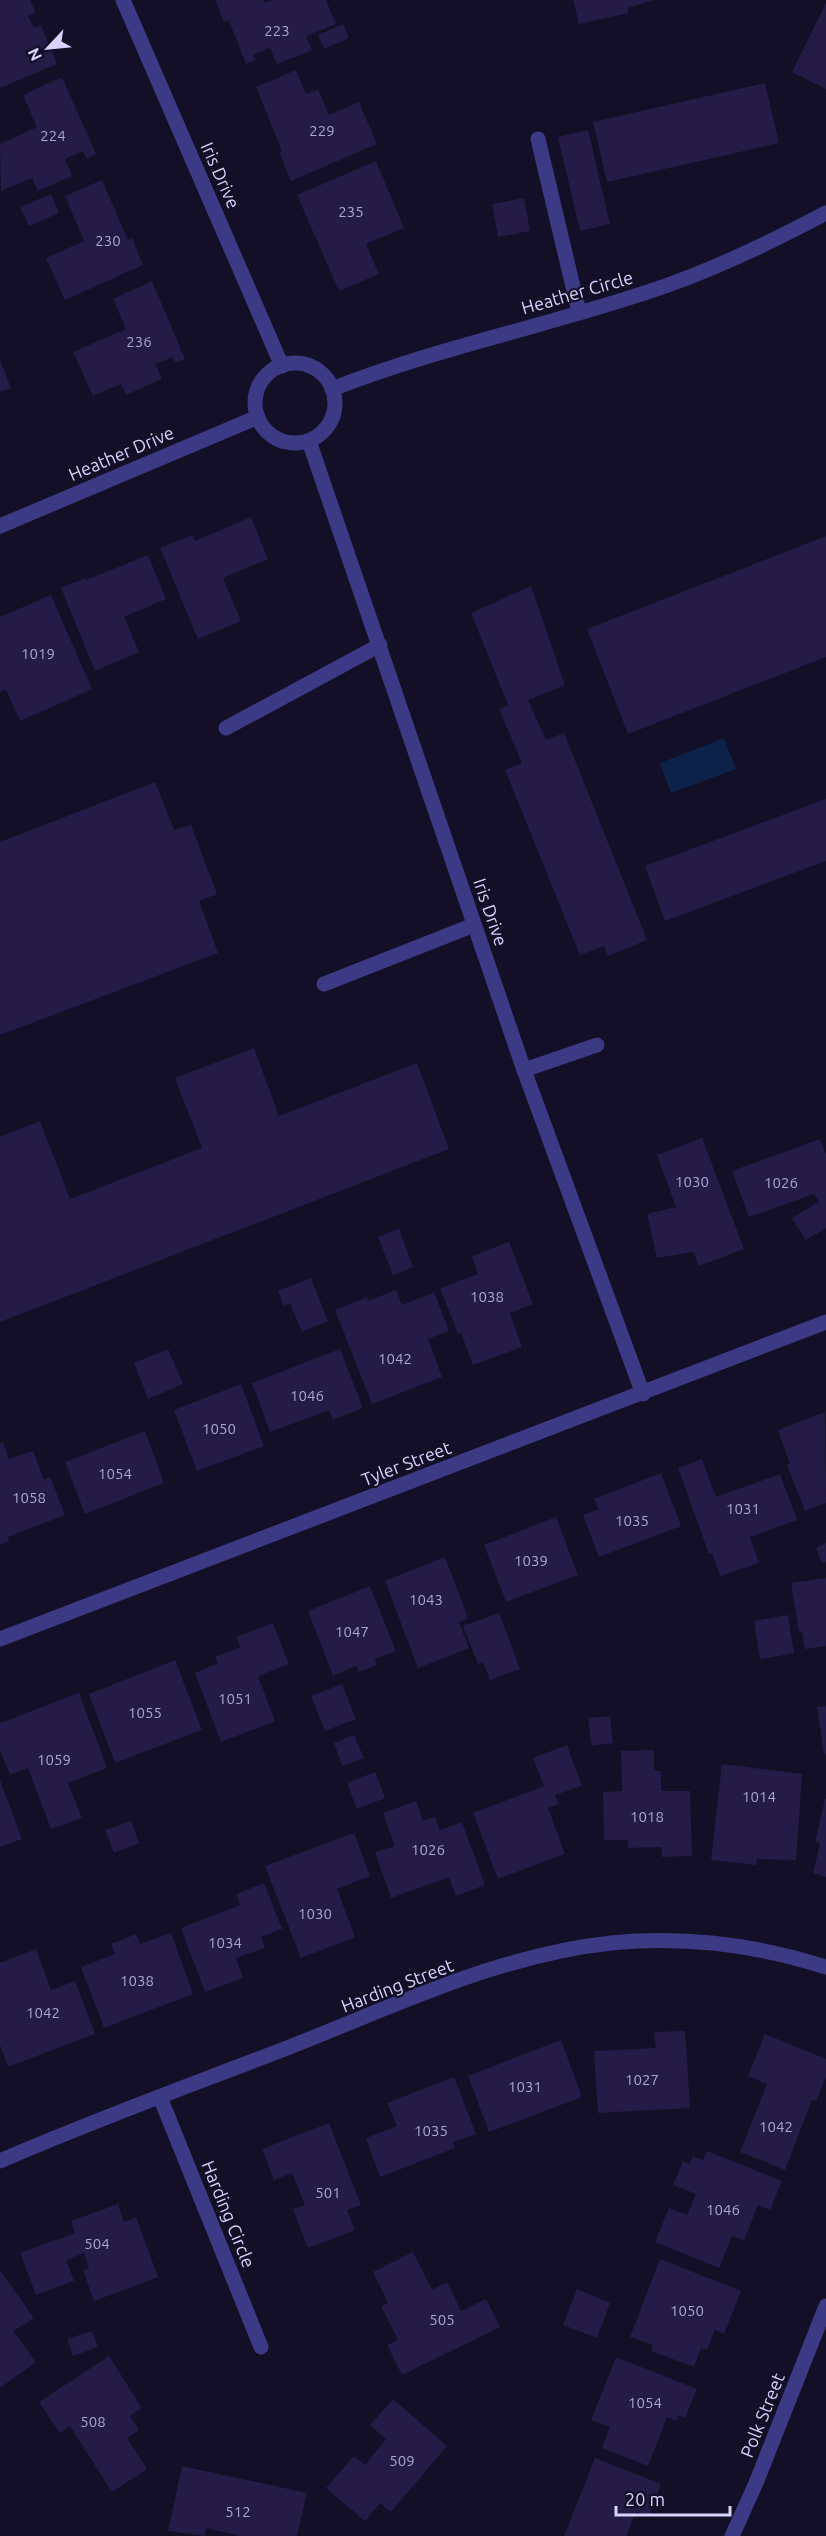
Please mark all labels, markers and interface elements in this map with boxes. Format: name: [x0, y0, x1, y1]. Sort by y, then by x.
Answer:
north arrow: [18, 18, 78, 78]
house number: 223: [264, 22, 290, 39]
text: N: [24, 45, 45, 64]
house number: 229: [309, 122, 335, 139]
house number: 224: [40, 127, 66, 144]
street label: Iris Drive: [198, 139, 244, 211]
house number: 235: [338, 203, 364, 220]
house number: 230: [95, 232, 121, 249]
street label: Heather Circle: [519, 267, 635, 317]
house number: 236: [126, 333, 152, 350]
street label: Heather Drive: [65, 422, 177, 484]
house number: 1019: [21, 645, 55, 662]
street label: Iris Drive: [470, 876, 512, 948]
house number: 1030: [675, 1173, 709, 1190]
house number: 1026: [764, 1174, 798, 1191]
house number: 1038: [470, 1288, 504, 1305]
house number: 1042: [378, 1350, 412, 1367]
house number: 1046: [290, 1387, 324, 1404]
house number: 1050: [202, 1420, 236, 1437]
street label: Tyler Street: [358, 1437, 454, 1489]
house number: 1054: [98, 1465, 132, 1482]
house number: 1058: [12, 1489, 46, 1506]
house number: 1031: [726, 1500, 760, 1517]
house number: 1035: [615, 1512, 649, 1529]
house number: 1039: [514, 1552, 548, 1569]
house number: 1043: [409, 1591, 443, 1608]
house number: 1047: [335, 1623, 369, 1640]
house number: 1051: [218, 1690, 252, 1707]
house number: 1055: [128, 1704, 162, 1721]
house number: 1059: [37, 1751, 71, 1768]
house number: 1014: [742, 1788, 776, 1805]
house number: 1018: [630, 1808, 664, 1825]
house number: 1026: [411, 1841, 445, 1858]
house number: 1030: [298, 1905, 332, 1922]
house number: 1034: [208, 1934, 242, 1951]
street label: Harding Street: [338, 1954, 456, 2016]
house number: 1038: [120, 1972, 154, 1989]
house number: 1042: [26, 2004, 60, 2021]
house number: 1027: [625, 2071, 659, 2088]
house number: 1031: [508, 2078, 542, 2095]
house number: 1042: [759, 2118, 793, 2135]
house number: 1035: [414, 2122, 448, 2139]
street label: Harding Circle: [198, 2158, 260, 2270]
house number: 501: [315, 2184, 341, 2201]
house number: 1046: [706, 2201, 740, 2218]
house number: 504: [84, 2235, 110, 2252]
house number: 1050: [670, 2302, 704, 2319]
house number: 505: [429, 2311, 455, 2328]
street label: Polk Street: [736, 2370, 788, 2460]
house number: 1054: [628, 2394, 662, 2411]
house number: 508: [80, 2413, 106, 2430]
house number: 509: [389, 2452, 415, 2469]
scale bar: [616, 2479, 730, 2517]
text: 20 m: [625, 2489, 665, 2509]
house number: 512: [225, 2503, 251, 2520]

